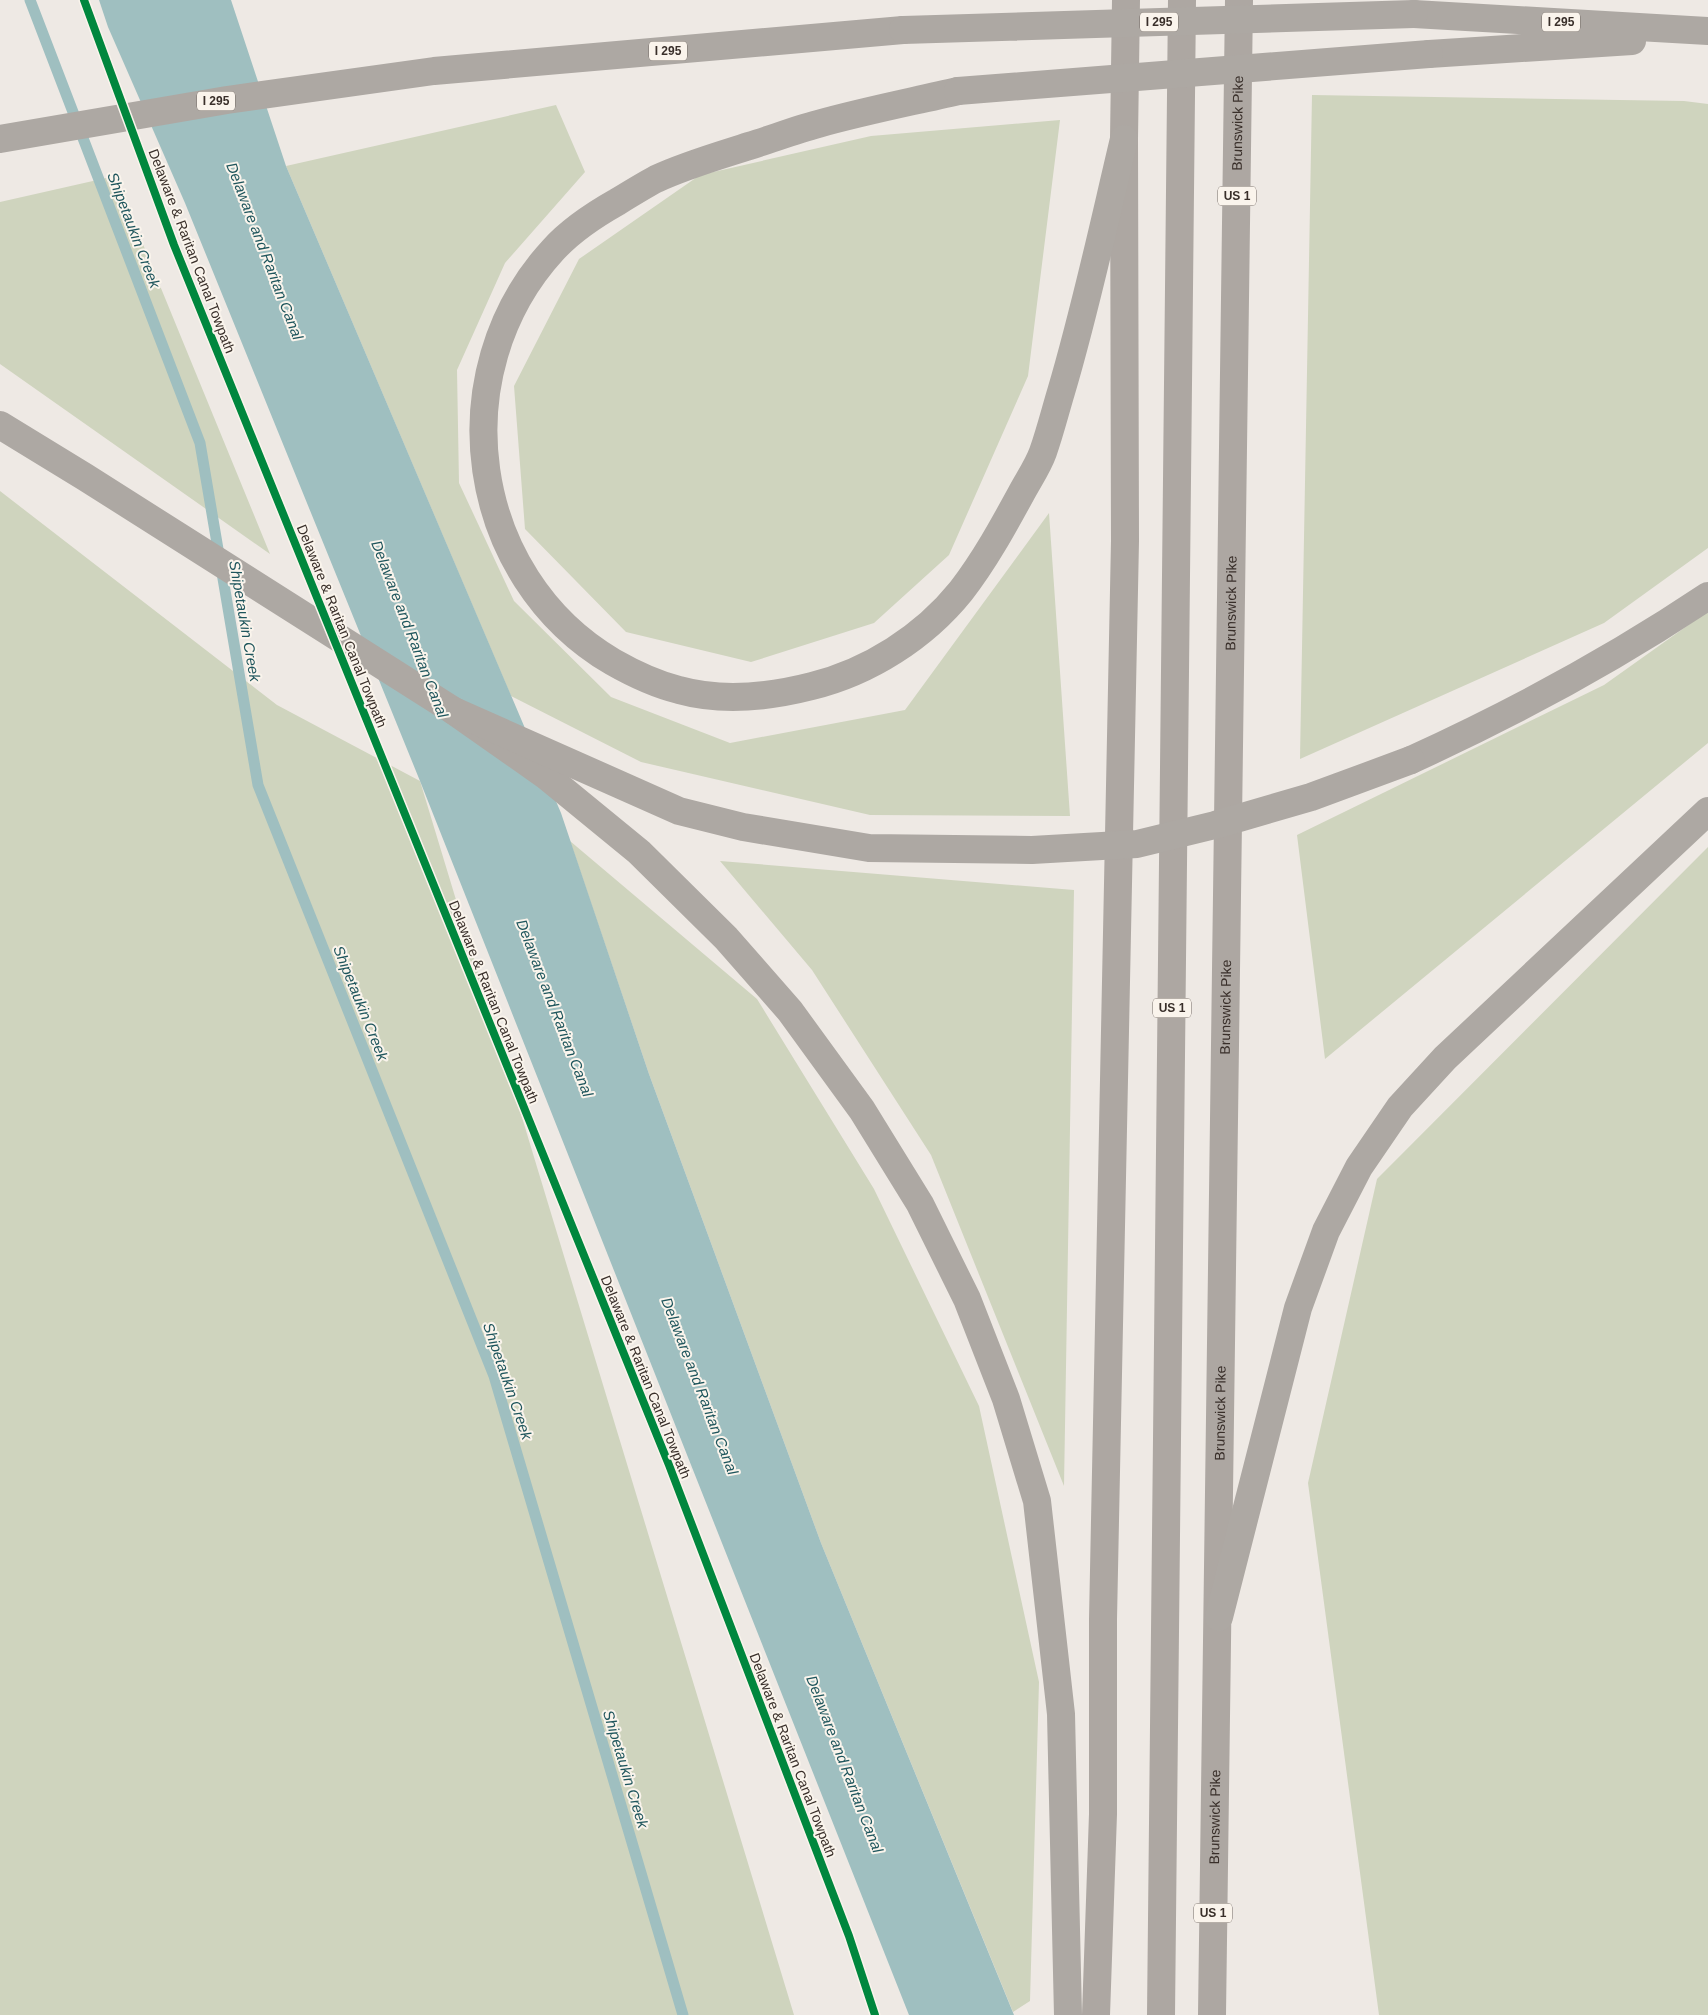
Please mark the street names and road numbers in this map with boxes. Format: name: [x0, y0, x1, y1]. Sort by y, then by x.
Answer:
road number: I 295: [1140, 13, 1178, 32]
road number: I 295: [1542, 13, 1580, 32]
road number: I 295: [649, 41, 687, 60]
street label: Brunswick Pike: [1229, 75, 1246, 171]
road number: I 295: [197, 92, 235, 110]
street label: Delaware & Raritan Canal Towpath: [146, 147, 238, 355]
road number: US 1: [1218, 187, 1256, 206]
street label: Delaware & Raritan Canal Towpath: [294, 522, 390, 730]
street label: Brunswick Pike: [1222, 555, 1240, 651]
street label: Delaware & Raritan Canal Towpath: [446, 898, 542, 1106]
street label: Brunswick Pike: [1217, 959, 1234, 1055]
road number: US 1: [1153, 998, 1191, 1018]
street label: Delaware & Raritan Canal Towpath: [598, 1273, 694, 1481]
street label: Brunswick Pike: [1211, 1365, 1229, 1461]
street label: Delaware & Raritan Canal Towpath: [747, 1651, 839, 1859]
street label: Brunswick Pike: [1206, 1769, 1223, 1865]
road number: US 1: [1194, 1904, 1232, 1922]

